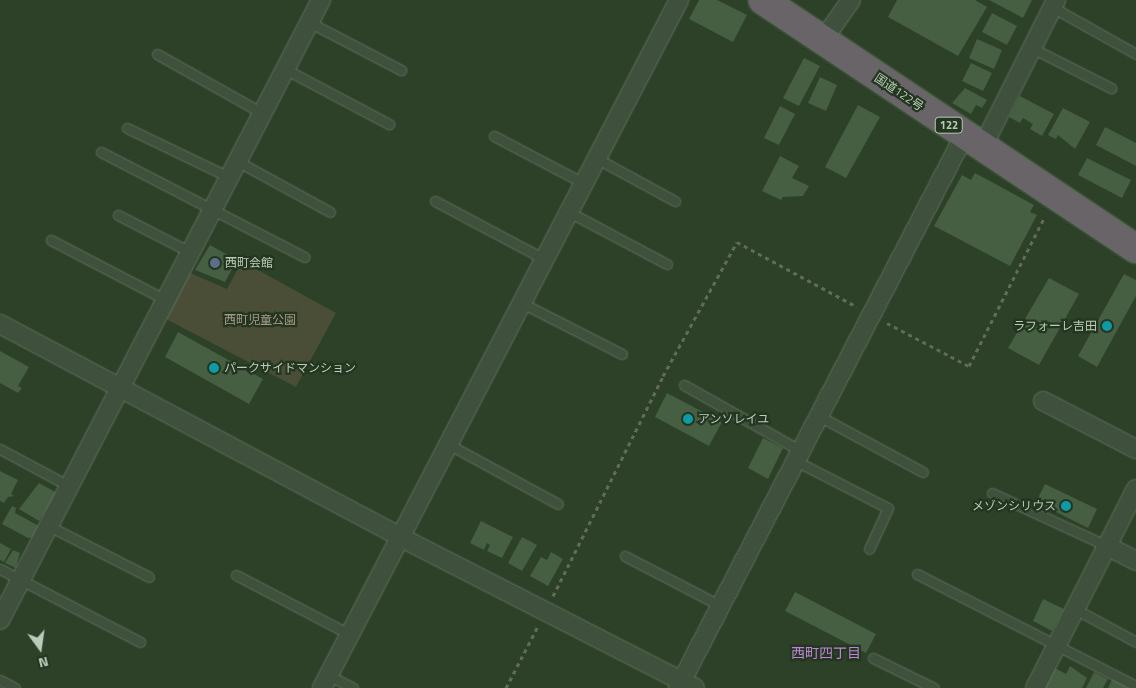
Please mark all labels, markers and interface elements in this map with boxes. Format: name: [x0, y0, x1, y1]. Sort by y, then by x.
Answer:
street label: 国道122号: [872, 70, 926, 114]
road number: 122: [934, 116, 964, 134]
place label: 西町会館: [225, 256, 273, 270]
marker: 西町会館: [209, 257, 221, 269]
park label: 西町児童公園: [224, 313, 296, 327]
place label: ラフォーレ吉田: [1013, 319, 1097, 333]
marker: ラフォーレ吉田: [1101, 320, 1113, 332]
place label: パークサイドマンション: [224, 361, 356, 375]
marker: パークサイドマンション: [208, 362, 220, 374]
place label: アンソレイユ: [698, 412, 770, 426]
marker: アンソレイユ: [682, 413, 694, 425]
place label: メゾンシリウス: [972, 499, 1056, 513]
marker: メゾンシリウス: [1060, 500, 1072, 512]
north arrow: [15, 623, 65, 673]
district label: 西町四丁目: [791, 645, 861, 661]
text: N: [37, 652, 51, 674]

